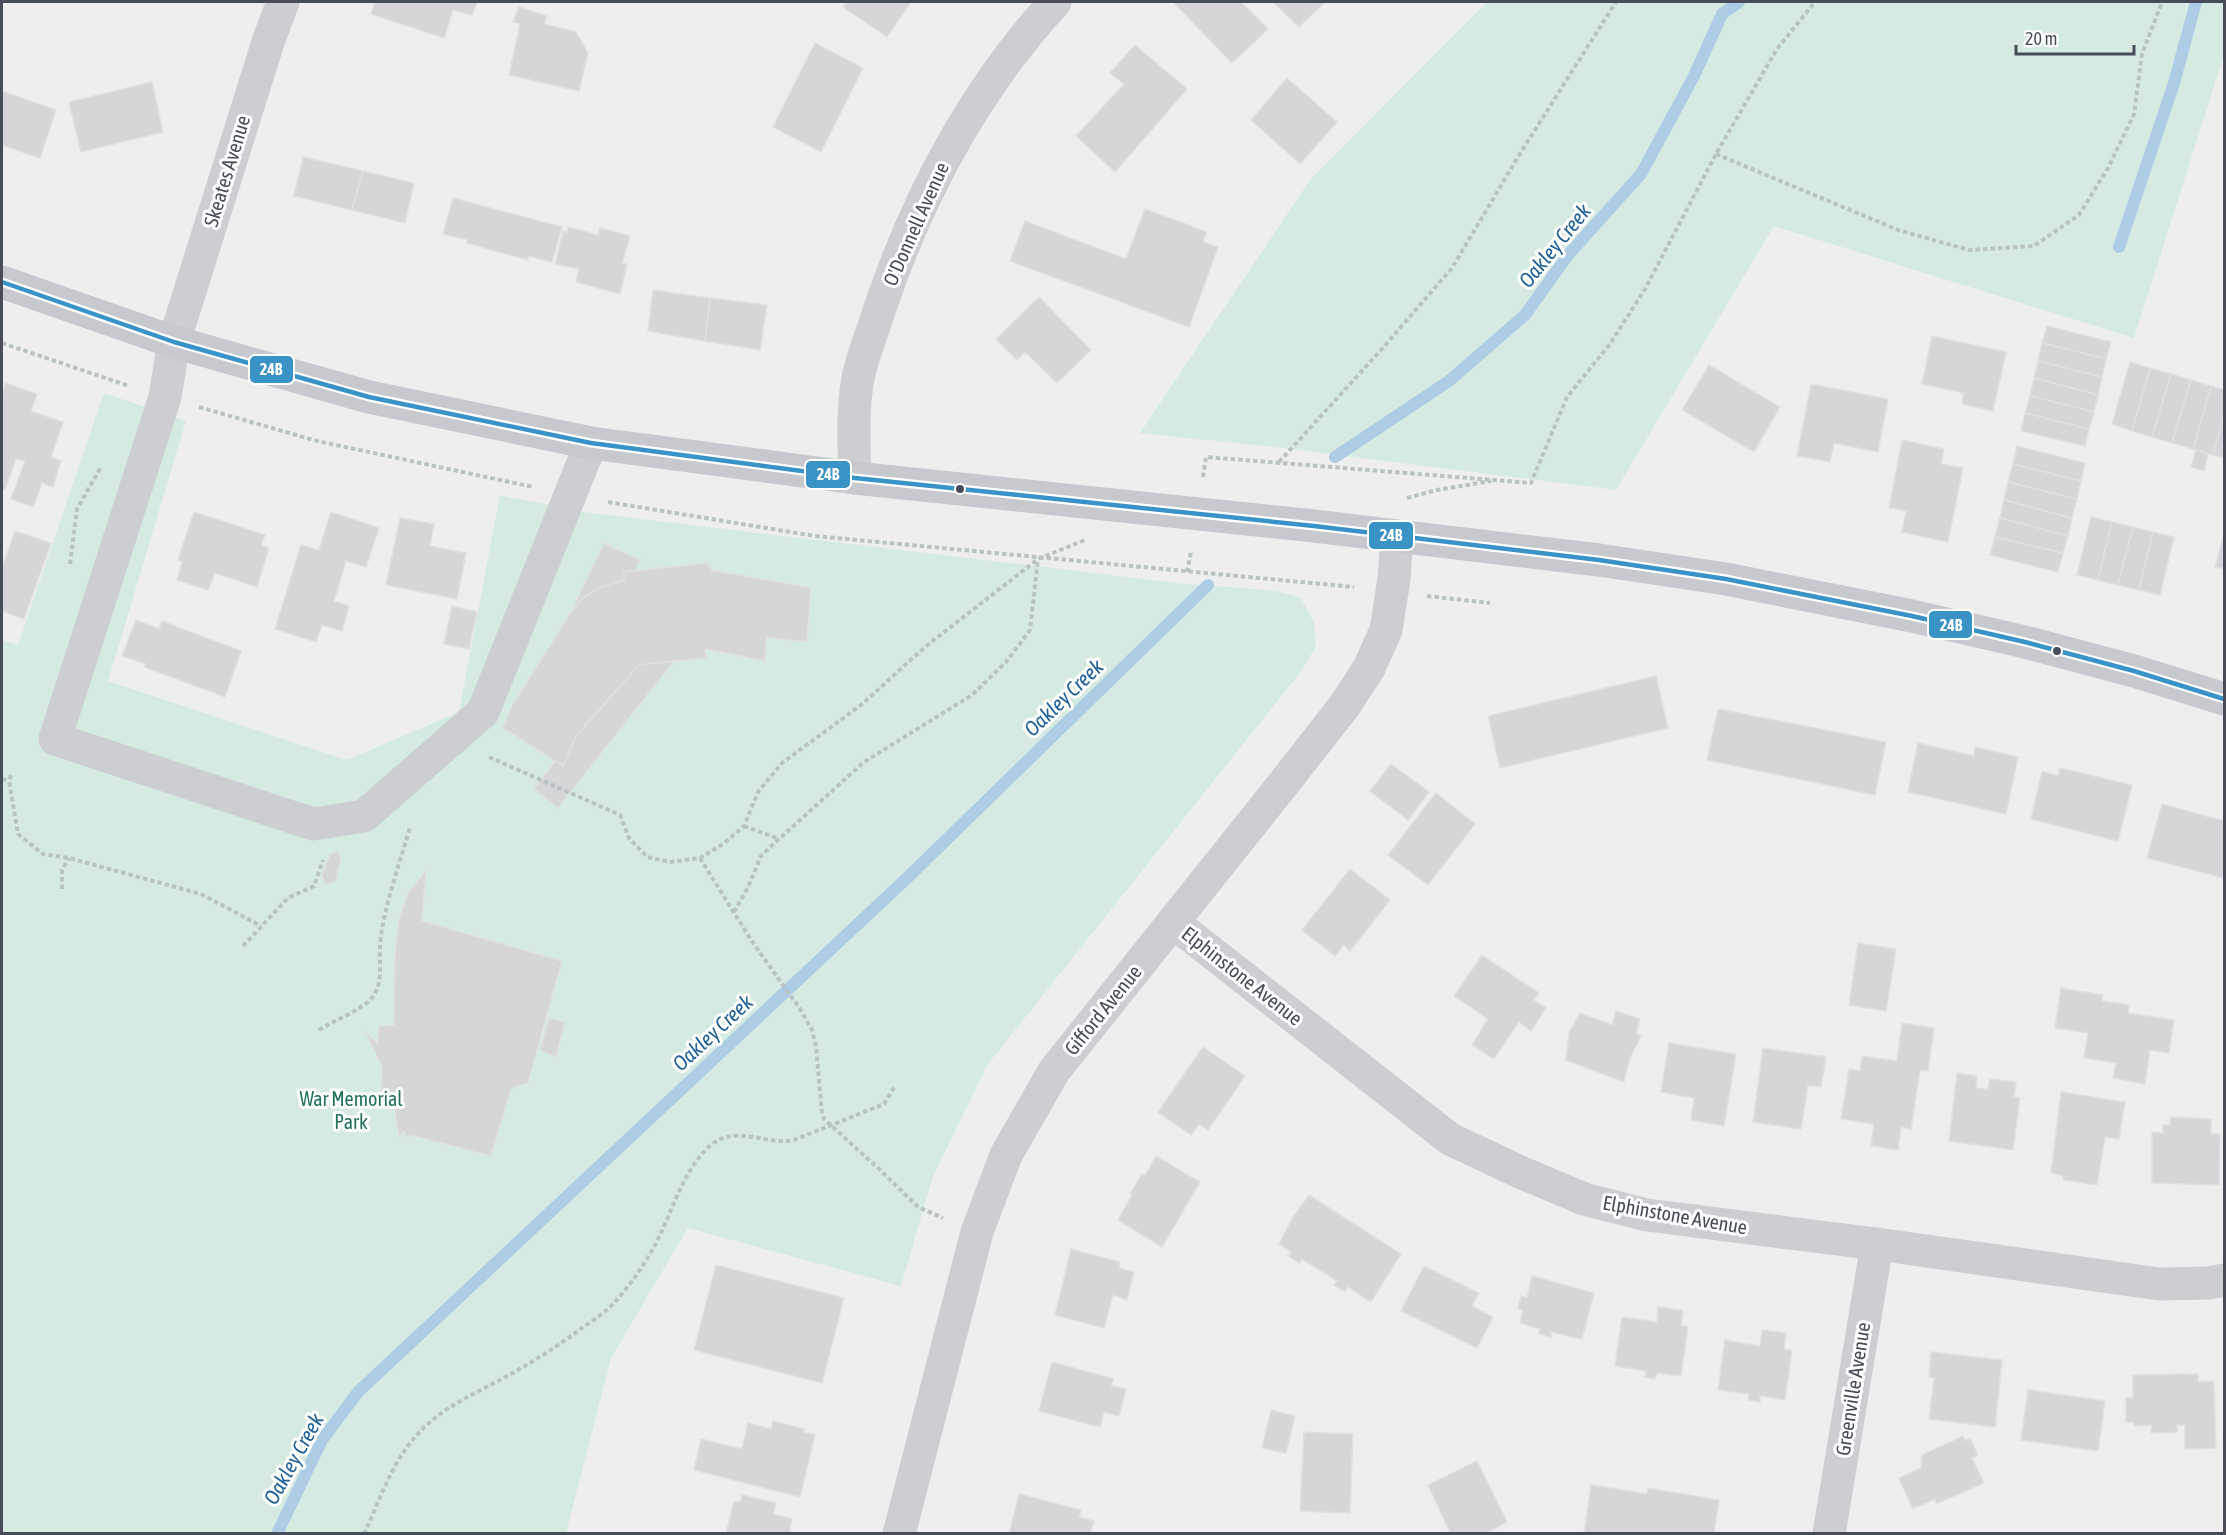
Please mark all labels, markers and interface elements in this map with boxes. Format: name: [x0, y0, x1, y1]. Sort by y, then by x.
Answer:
scale bar: [2016, 18, 2134, 56]
text: 20 m: [2025, 28, 2057, 49]
street label: Skeates Avenue: [199, 113, 254, 229]
street label: O'Donnell Avenue: [878, 158, 953, 289]
water label: Oakley Creek: [1513, 198, 1596, 292]
line badge: 24B: [249, 355, 294, 384]
text: 24B: [260, 360, 283, 378]
line badge: 24B: [805, 460, 851, 489]
text: 24B: [817, 465, 840, 483]
unlabelled marker: [954, 483, 966, 495]
line badge: 24B: [1368, 521, 1414, 550]
text: 24B: [1380, 526, 1403, 544]
line badge: 24B: [1928, 610, 1973, 639]
text: 24B: [1940, 616, 1963, 634]
unlabelled marker: [2051, 645, 2063, 657]
water label: Oakley Creek: [1019, 653, 1108, 741]
street label: Elphinstone Avenue: [1178, 922, 1307, 1030]
street label: Gifford Avenue: [1059, 960, 1146, 1059]
water label: Oakley Creek: [667, 989, 758, 1075]
park label: War Memorial Park: [299, 1087, 403, 1133]
street label: Elphinstone Avenue: [1601, 1190, 1749, 1239]
street label: Greenville Avenue: [1831, 1321, 1874, 1457]
water label: Oakley Creek: [258, 1408, 328, 1508]

